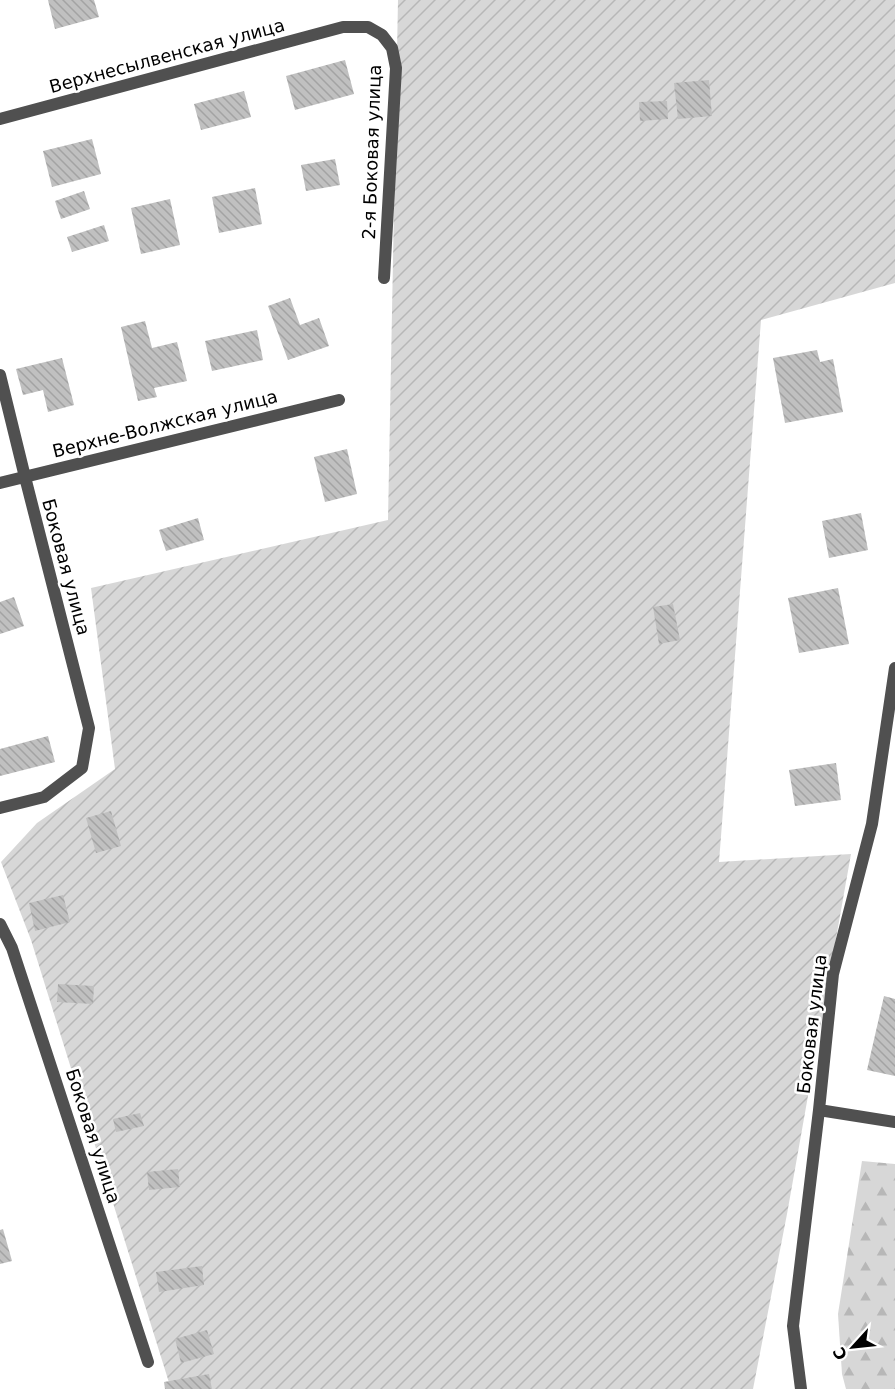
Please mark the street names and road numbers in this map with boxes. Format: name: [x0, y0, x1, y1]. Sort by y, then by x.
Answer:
street label: Верхнесылвенская улица: [47, 14, 287, 97]
street label: 2-я Боковая улица: [358, 64, 385, 240]
street label: Верхне-Волжская улица: [50, 385, 280, 462]
street label: Боковая улица: [38, 496, 95, 637]
street label: Боковая улица: [793, 953, 830, 1095]
street label: Боковая улица: [62, 1066, 125, 1206]

